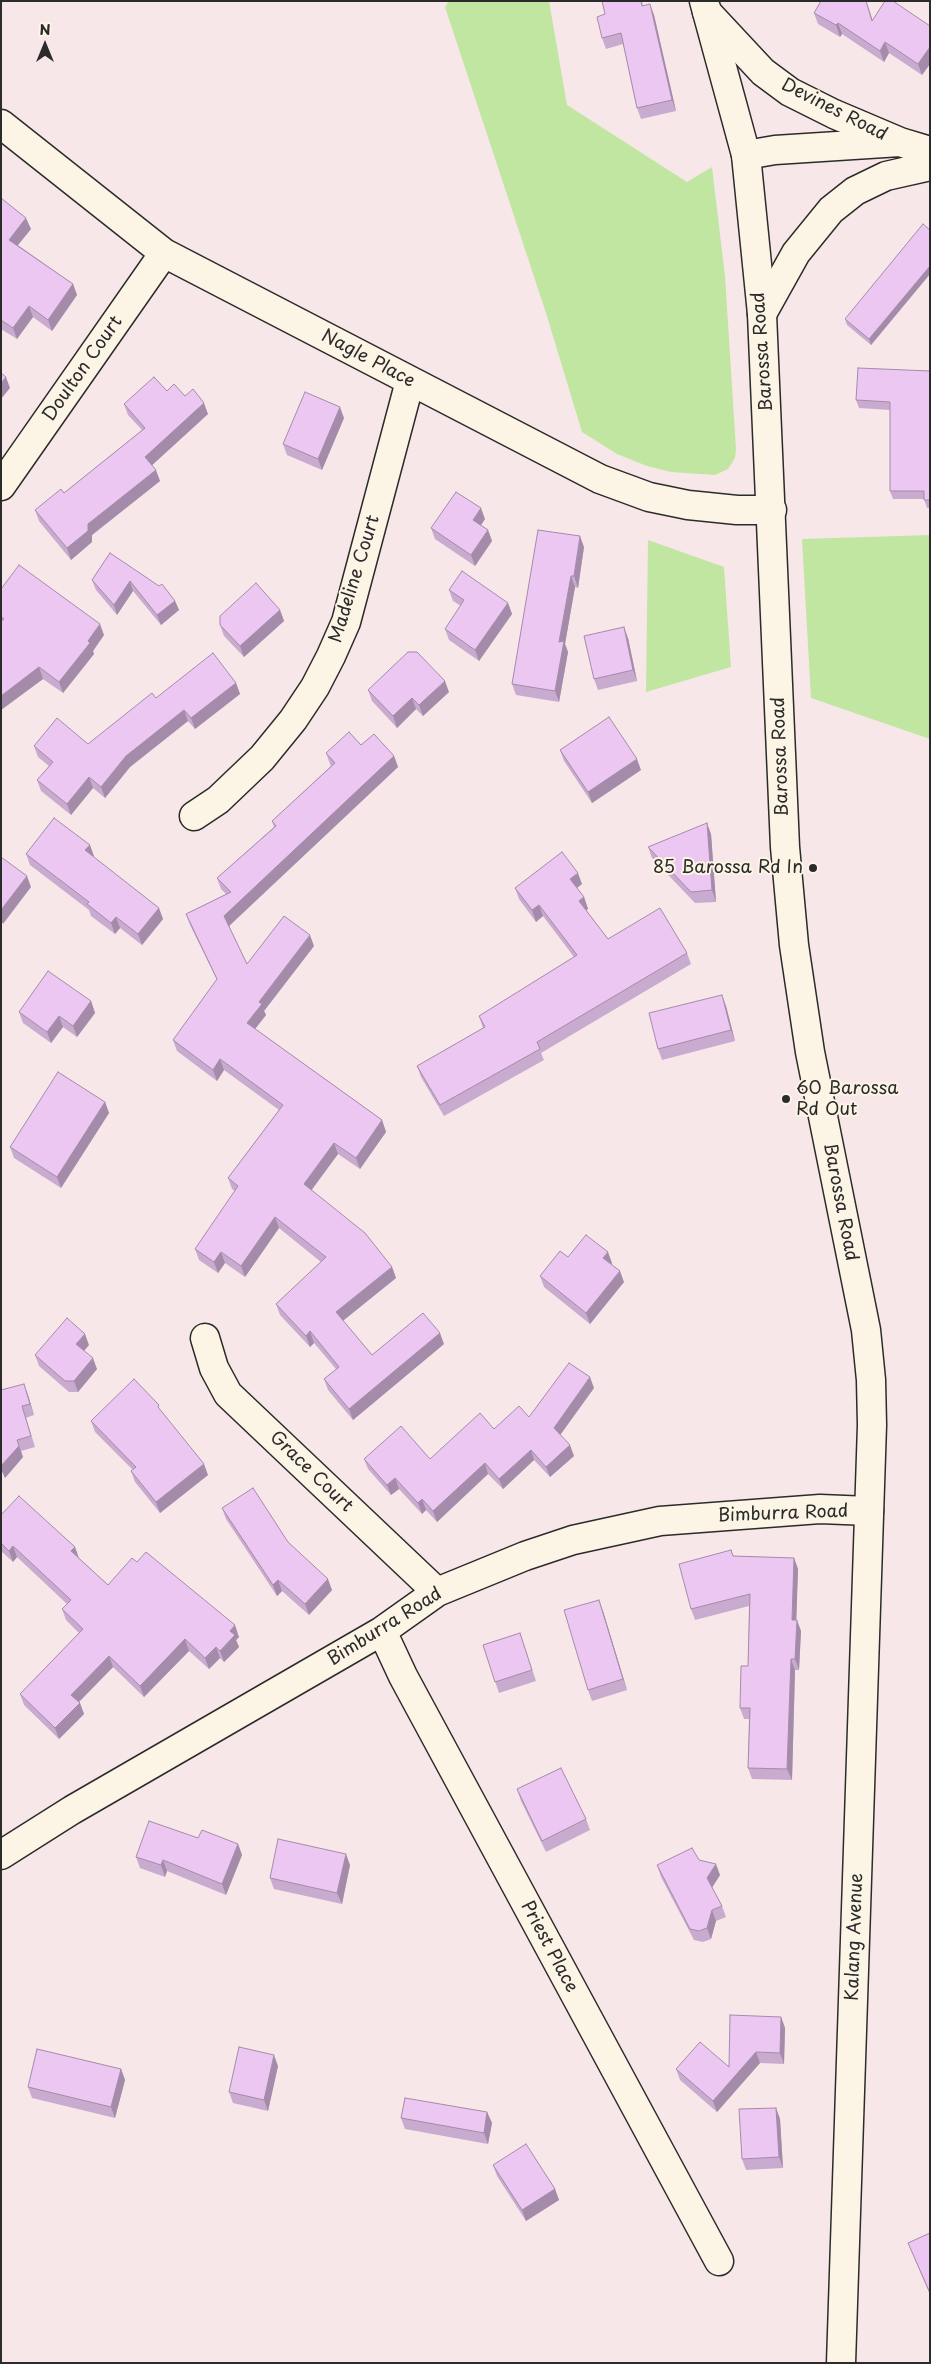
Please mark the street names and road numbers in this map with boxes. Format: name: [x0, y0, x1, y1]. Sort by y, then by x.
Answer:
street label: Devines Road: [778, 74, 890, 146]
street label: Barossa Road: [748, 291, 778, 413]
street label: Doulton Court: [39, 312, 127, 426]
street label: Nagle Place: [318, 325, 418, 393]
street label: Madeline Court: [325, 512, 385, 646]
street label: Barossa Road: [768, 697, 794, 817]
street label: Barossa Road: [818, 1141, 862, 1263]
street label: Grace Court: [265, 1427, 357, 1517]
street label: Bimburra Road: [717, 1501, 849, 1527]
street label: Bimburra Road: [324, 1583, 446, 1671]
street label: Kalang Avenue: [842, 1873, 868, 2001]
street label: Priest Place: [516, 1898, 582, 1996]

